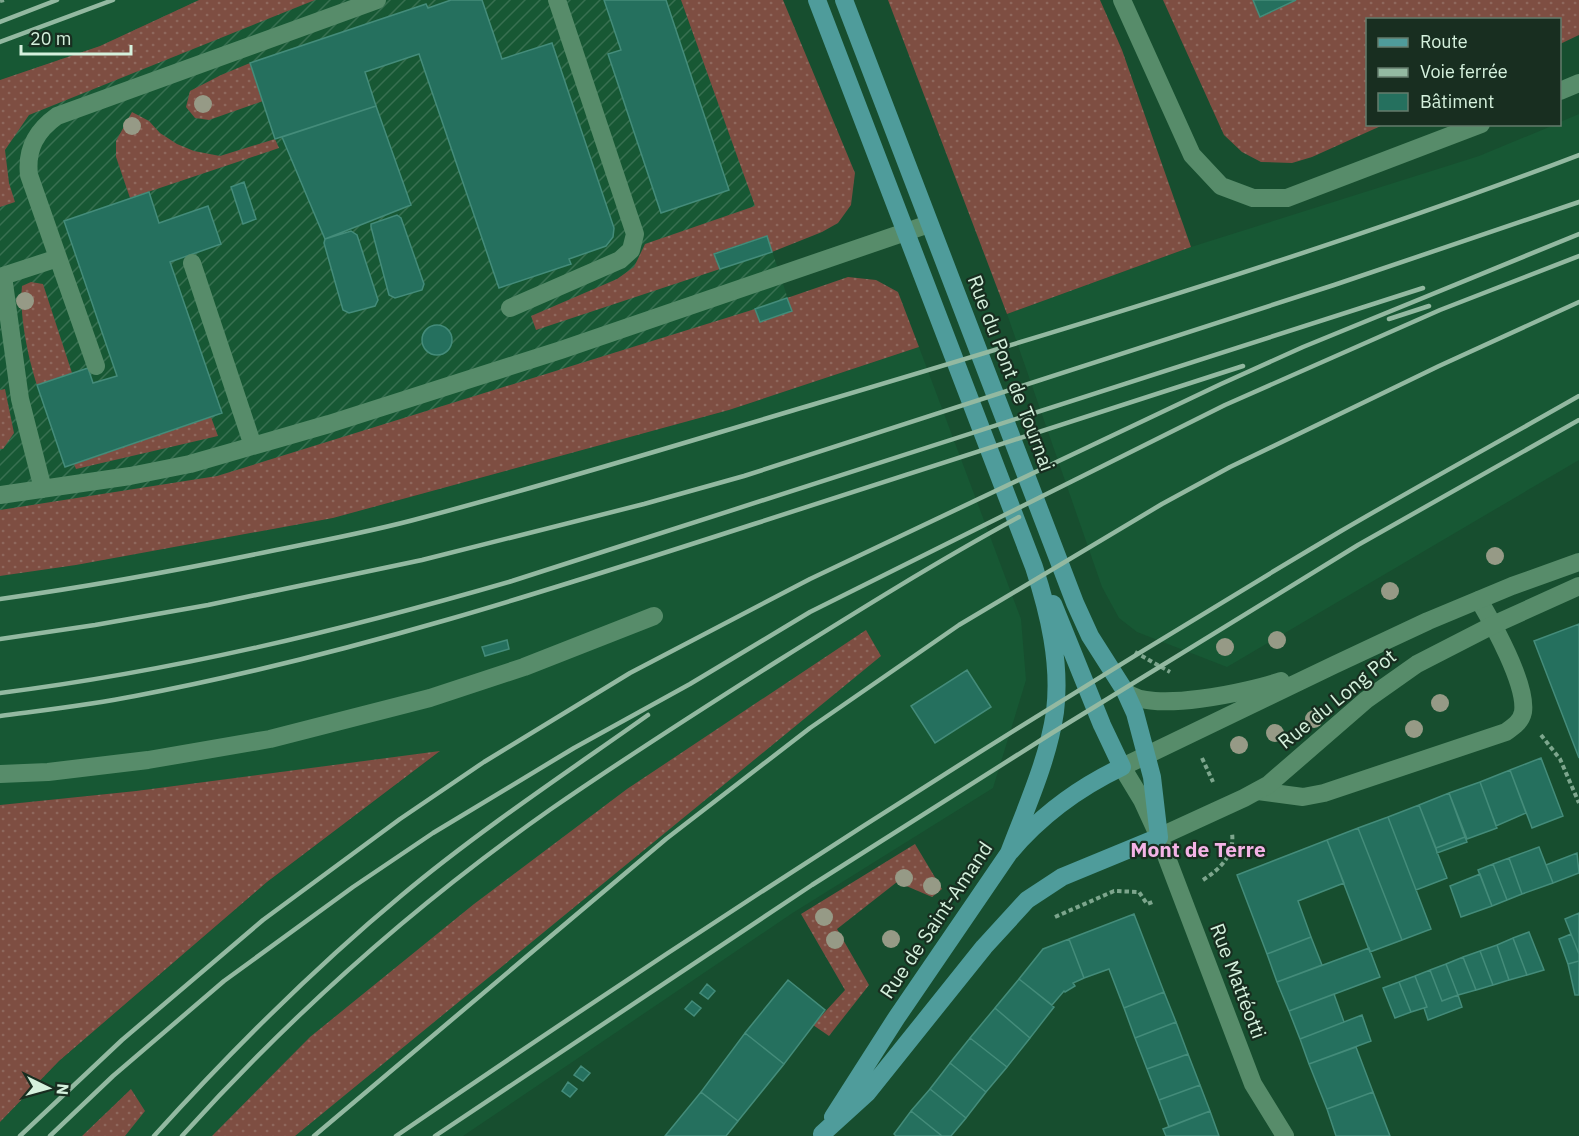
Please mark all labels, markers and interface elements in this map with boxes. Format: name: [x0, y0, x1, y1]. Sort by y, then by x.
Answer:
scale bar: [21, 18, 130, 56]
legend: [1366, 18, 1561, 126]
text: 20 m: [30, 27, 72, 50]
text: Route: [1420, 30, 1468, 53]
text: Voie ferrée: [1420, 60, 1508, 83]
text: Bâtiment: [1420, 90, 1494, 113]
street label: Rue du Pont de Tournai: [962, 271, 1061, 475]
street label: Rue du Long Pot: [1272, 642, 1402, 755]
district label: Mont de Terre: [1130, 835, 1266, 863]
street label: Rue de Saint-Amand: [873, 836, 998, 1004]
street label: Rue Mattéotti: [1204, 919, 1273, 1042]
north arrow: [18, 1058, 78, 1118]
text: N: [52, 1083, 73, 1096]

